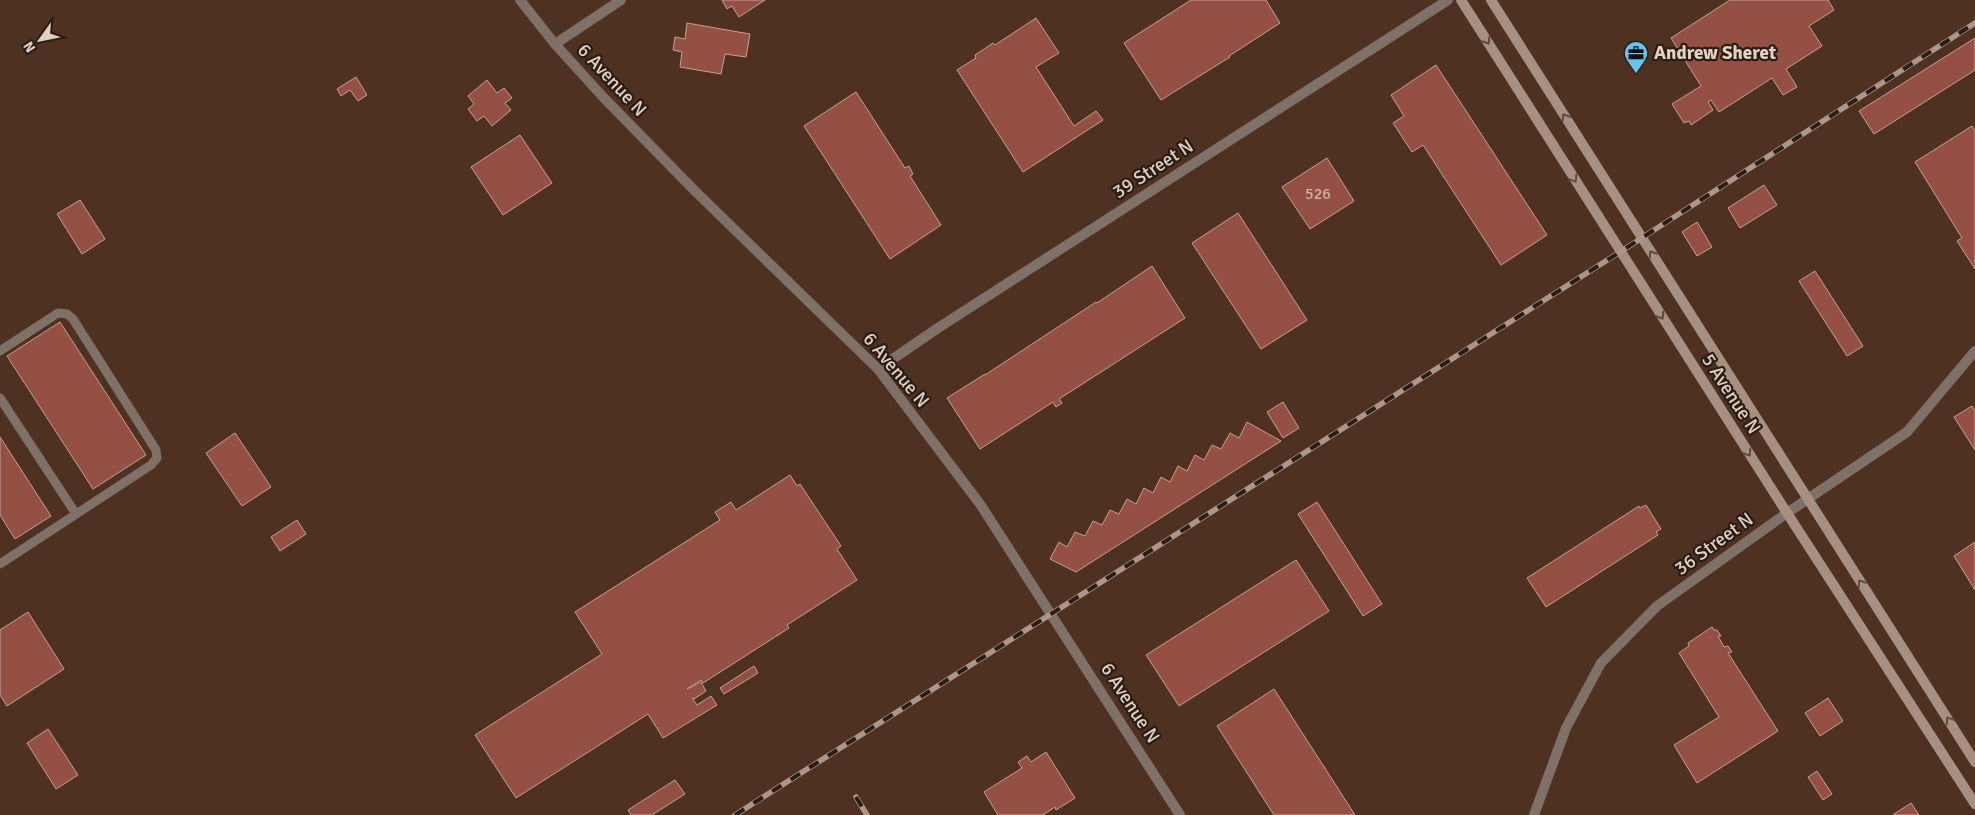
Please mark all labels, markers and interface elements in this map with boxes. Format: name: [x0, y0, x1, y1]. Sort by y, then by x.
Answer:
north arrow: [15, 15, 65, 65]
one-way arrow: [1481, 36, 1490, 45]
text: N: [20, 38, 39, 56]
street label: 6 Avenue N: [572, 39, 652, 121]
office icon: Andrew Sheret: [1623, 40, 1649, 74]
place label: Andrew Sheret: [1654, 41, 1776, 65]
one-way arrow: [1562, 114, 1571, 123]
street label: 39 Street N: [1108, 134, 1198, 204]
one-way arrow: [1567, 173, 1577, 182]
house number: 526: [1305, 184, 1331, 204]
one-way arrow: [1649, 251, 1658, 260]
one-way arrow: [1654, 310, 1664, 319]
street label: 6 Avenue N: [858, 327, 934, 413]
street label: 5 Avenue N: [1696, 349, 1766, 439]
one-way arrow: [1742, 447, 1752, 456]
street label: 36 Street N: [1670, 507, 1758, 581]
one-way arrow: [1858, 580, 1868, 589]
street label: 6 Avenue N: [1095, 658, 1165, 748]
one-way arrow: [1945, 717, 1955, 726]

